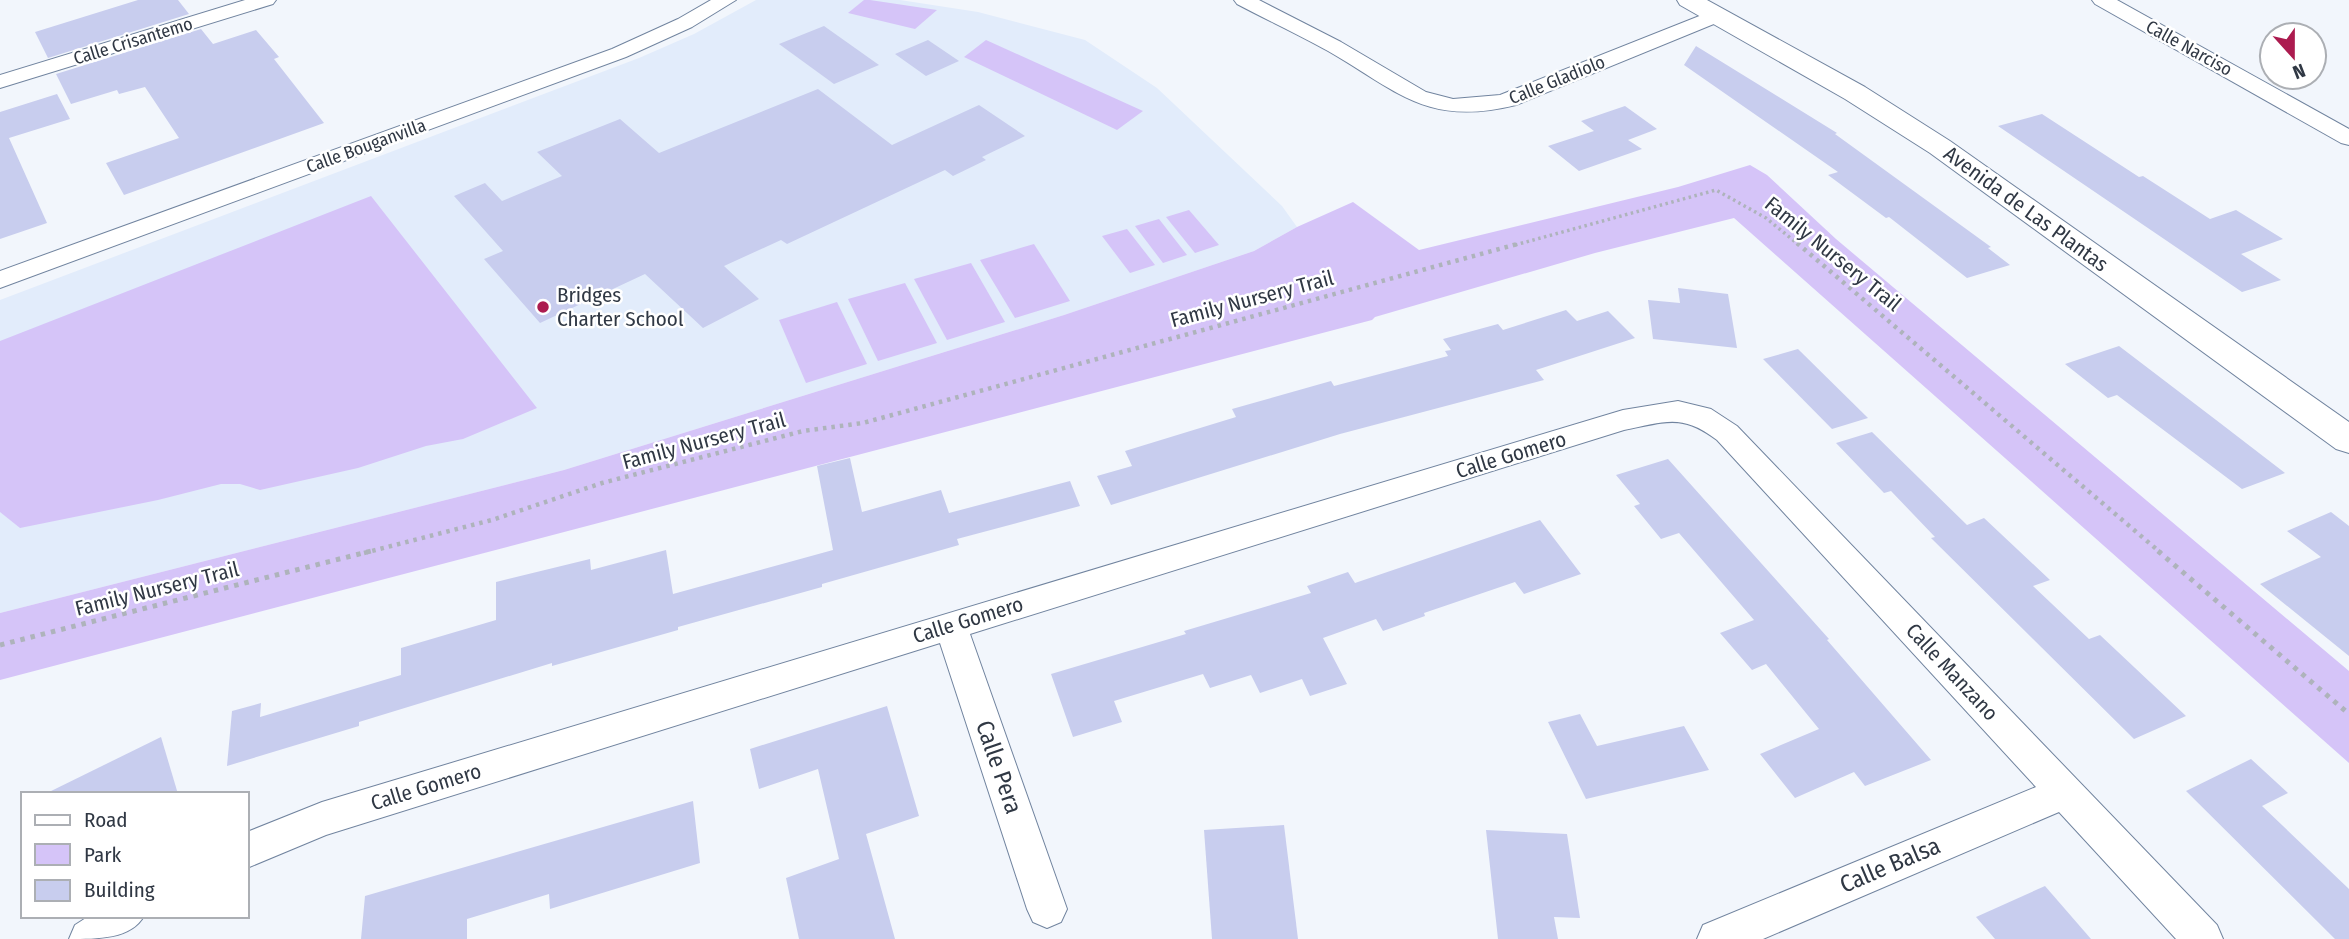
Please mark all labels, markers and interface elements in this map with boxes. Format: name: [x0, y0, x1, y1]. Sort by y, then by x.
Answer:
street label: Calle Crisantemo: [71, 12, 195, 70]
street label: Calle Narciso: [2142, 15, 2236, 81]
north arrow: [2258, 21, 2328, 91]
street label: Calle Gladiolo: [1506, 51, 1608, 109]
text: N: [2289, 59, 2308, 84]
street label: Calle Bouganvilla: [303, 114, 429, 178]
street label: Avenida de Las Plantas: [1939, 141, 2113, 277]
street label: Family Nursery Trail: [1760, 191, 1907, 317]
street label: Family Nursery Trail: [1168, 265, 1337, 333]
place label: Bridges Charter School: [557, 282, 684, 332]
marker: Bridges Charter School: [535, 299, 551, 315]
street label: Family Nursery Trail: [620, 407, 789, 475]
street label: Calle Gomero: [1453, 426, 1569, 484]
street label: Family Nursery Trail: [72, 556, 242, 622]
street label: Calle Gomero: [910, 591, 1026, 649]
street label: Calle Manzano: [1900, 618, 2004, 726]
street label: Calle Pera: [970, 717, 1028, 817]
street label: Calle Gomero: [368, 758, 484, 816]
legend: [21, 792, 248, 918]
text: Road: [84, 807, 128, 833]
street label: Calle Balsa: [1836, 831, 1944, 899]
text: Park: [84, 842, 122, 868]
text: Building: [84, 877, 155, 903]

